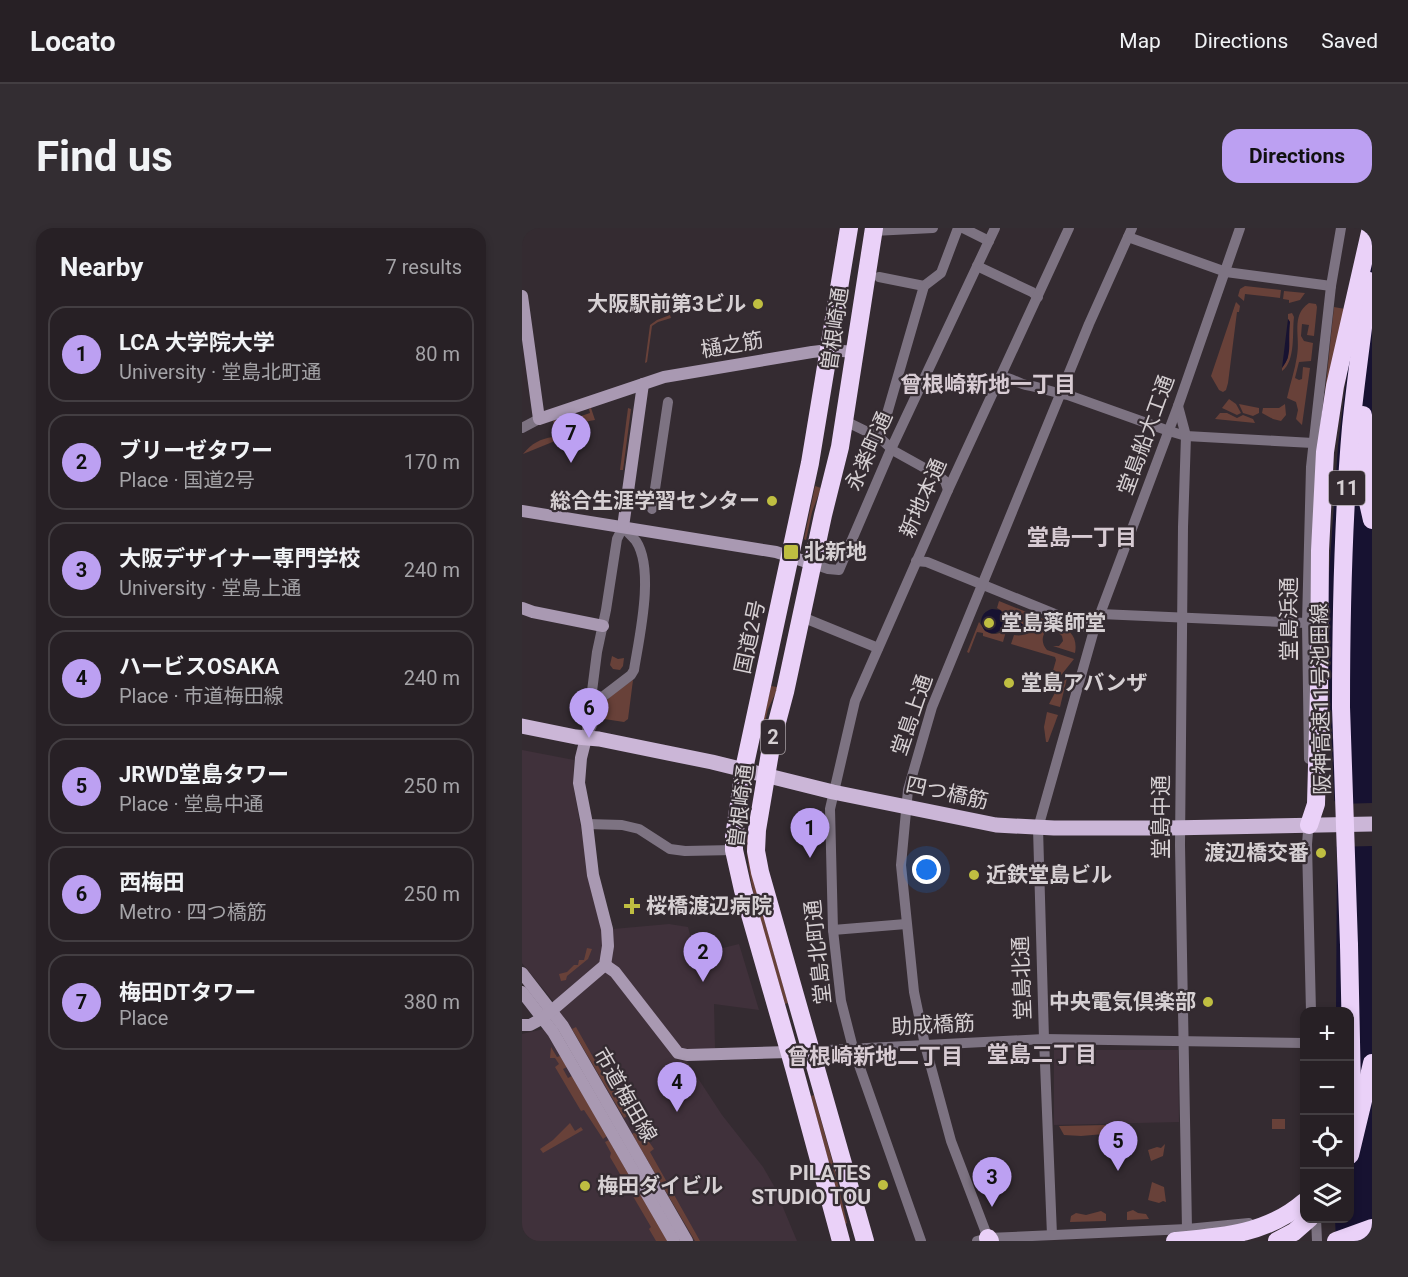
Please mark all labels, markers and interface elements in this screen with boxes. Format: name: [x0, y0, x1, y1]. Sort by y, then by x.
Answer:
text: Locato: [30, 25, 115, 58]
text: Map: [1119, 29, 1161, 53]
text: Directions: [1194, 29, 1288, 53]
text: Saved: [1321, 29, 1378, 53]
button: Directions: [1222, 129, 1372, 183]
text: Find us: [36, 132, 173, 181]
text: Nearby: [60, 252, 143, 282]
text: 7 results: [386, 255, 462, 279]
street label: 曽根崎通: [817, 286, 853, 372]
place label: 大阪駅前第3ビル: [587, 292, 746, 316]
marker: 大阪駅前第3ビル: [751, 297, 765, 311]
street label: 樋之筋: [699, 328, 765, 362]
text: LCA 大学院大学: [119, 330, 275, 355]
text: 1: [76, 342, 87, 366]
text: 80 m: [415, 342, 460, 366]
text: University · 堂島北町通: [119, 360, 321, 384]
district label: 曾根崎新地一丁目: [900, 372, 1076, 397]
street label: 堂島船大工通: [1113, 372, 1179, 498]
street label: 永楽町通: [841, 408, 897, 494]
pin: 7: [551, 414, 590, 463]
text: ブリーゼタワー: [119, 438, 273, 463]
text: 2: [76, 450, 87, 474]
text: 170 m: [404, 450, 460, 474]
street label: 新地本通: [895, 455, 951, 541]
text: Place · 国道2号: [119, 468, 255, 492]
road number: 11: [1329, 471, 1365, 505]
place label: 総合生涯学習センター: [550, 489, 760, 513]
marker: 総合生涯学習センター: [765, 494, 779, 508]
district label: 堂島一丁目: [1027, 525, 1137, 550]
place label: 北新地: [804, 540, 867, 564]
marker: 北新地: [782, 543, 800, 561]
text: 大阪デザイナー専門学校: [119, 546, 361, 571]
text: 3: [76, 558, 87, 582]
text: 240 m: [404, 558, 460, 582]
text: University · 堂島上通: [119, 576, 301, 600]
street label: 堂島浜通: [1277, 577, 1301, 661]
street label: 国道2号: [730, 598, 770, 676]
street label: 阪神高速11号池田線: [1307, 603, 1335, 795]
place label: 堂島薬師堂: [1001, 611, 1106, 635]
marker: 堂島薬師堂: [982, 616, 996, 630]
text: ハービスOSAKA: [119, 654, 279, 679]
text: 4: [76, 666, 87, 690]
text: 240 m: [404, 666, 460, 690]
street label: 堂島上通: [887, 671, 937, 759]
place label: 堂島アバンザ: [1021, 671, 1147, 695]
marker: 堂島アバンザ: [1002, 676, 1016, 690]
text: Place · 市道梅田線: [119, 684, 284, 708]
pin: 6: [570, 688, 608, 738]
road number: 2: [761, 720, 785, 754]
text: JRWD堂島タワー: [119, 762, 289, 787]
street label: 曽根崎通: [724, 763, 758, 849]
street label: 四つ橋筋: [903, 773, 991, 813]
text: 5: [76, 774, 87, 798]
text: 250 m: [404, 774, 460, 798]
street label: 堂島中通: [1149, 775, 1173, 859]
text: Place · 堂島中通: [119, 792, 264, 816]
pin: 1: [790, 808, 830, 858]
place label: 渡辺橋交番: [1204, 841, 1309, 865]
marker: 渡辺橋交番: [1314, 846, 1328, 860]
your location: [912, 855, 941, 884]
place label: 近鉄堂島ビル: [986, 863, 1112, 887]
marker: 近鉄堂島ビル: [967, 868, 981, 882]
text: 西梅田: [119, 870, 185, 895]
text: 6: [76, 882, 87, 906]
text: 250 m: [404, 882, 460, 906]
place label: 桜橋渡辺病院: [646, 894, 772, 918]
marker: 桜橋渡辺病院: [623, 897, 641, 915]
street label: 堂島北町通: [801, 899, 835, 1005]
text: Metro · 四つ橋筋: [119, 900, 267, 924]
pin: 2: [684, 932, 723, 982]
street label: 堂島北通: [1009, 936, 1035, 1020]
text: 梅田DTタワー: [119, 980, 256, 1005]
text: 7: [76, 990, 87, 1014]
text: 380 m: [404, 990, 460, 1014]
place label: 中央電気倶楽部: [1049, 990, 1196, 1014]
marker: 中央電気倶楽部: [1201, 995, 1215, 1009]
text: Place: [119, 1006, 168, 1030]
map controls: [1300, 1007, 1354, 1223]
button: +: [1300, 1007, 1354, 1061]
street label: 助成橋筋: [890, 1011, 976, 1039]
district label: 堂島二丁目: [987, 1042, 1097, 1067]
street label: 市道梅田線: [588, 1044, 662, 1146]
district label: 曾根崎新地二丁目: [787, 1044, 963, 1069]
button: −: [1300, 1061, 1354, 1115]
pin: 4: [658, 1062, 696, 1112]
button: locate: [1300, 1115, 1354, 1169]
pin: 5: [1098, 1122, 1138, 1171]
pin: 3: [972, 1158, 1012, 1207]
place label: PILATES STUDIO TOU: [751, 1161, 871, 1209]
button: layers: [1300, 1169, 1354, 1223]
place label: 梅田ダイビル: [597, 1174, 723, 1198]
marker: PILATES STUDIO TOU: [876, 1178, 890, 1192]
marker: 梅田ダイビル: [578, 1179, 592, 1193]

